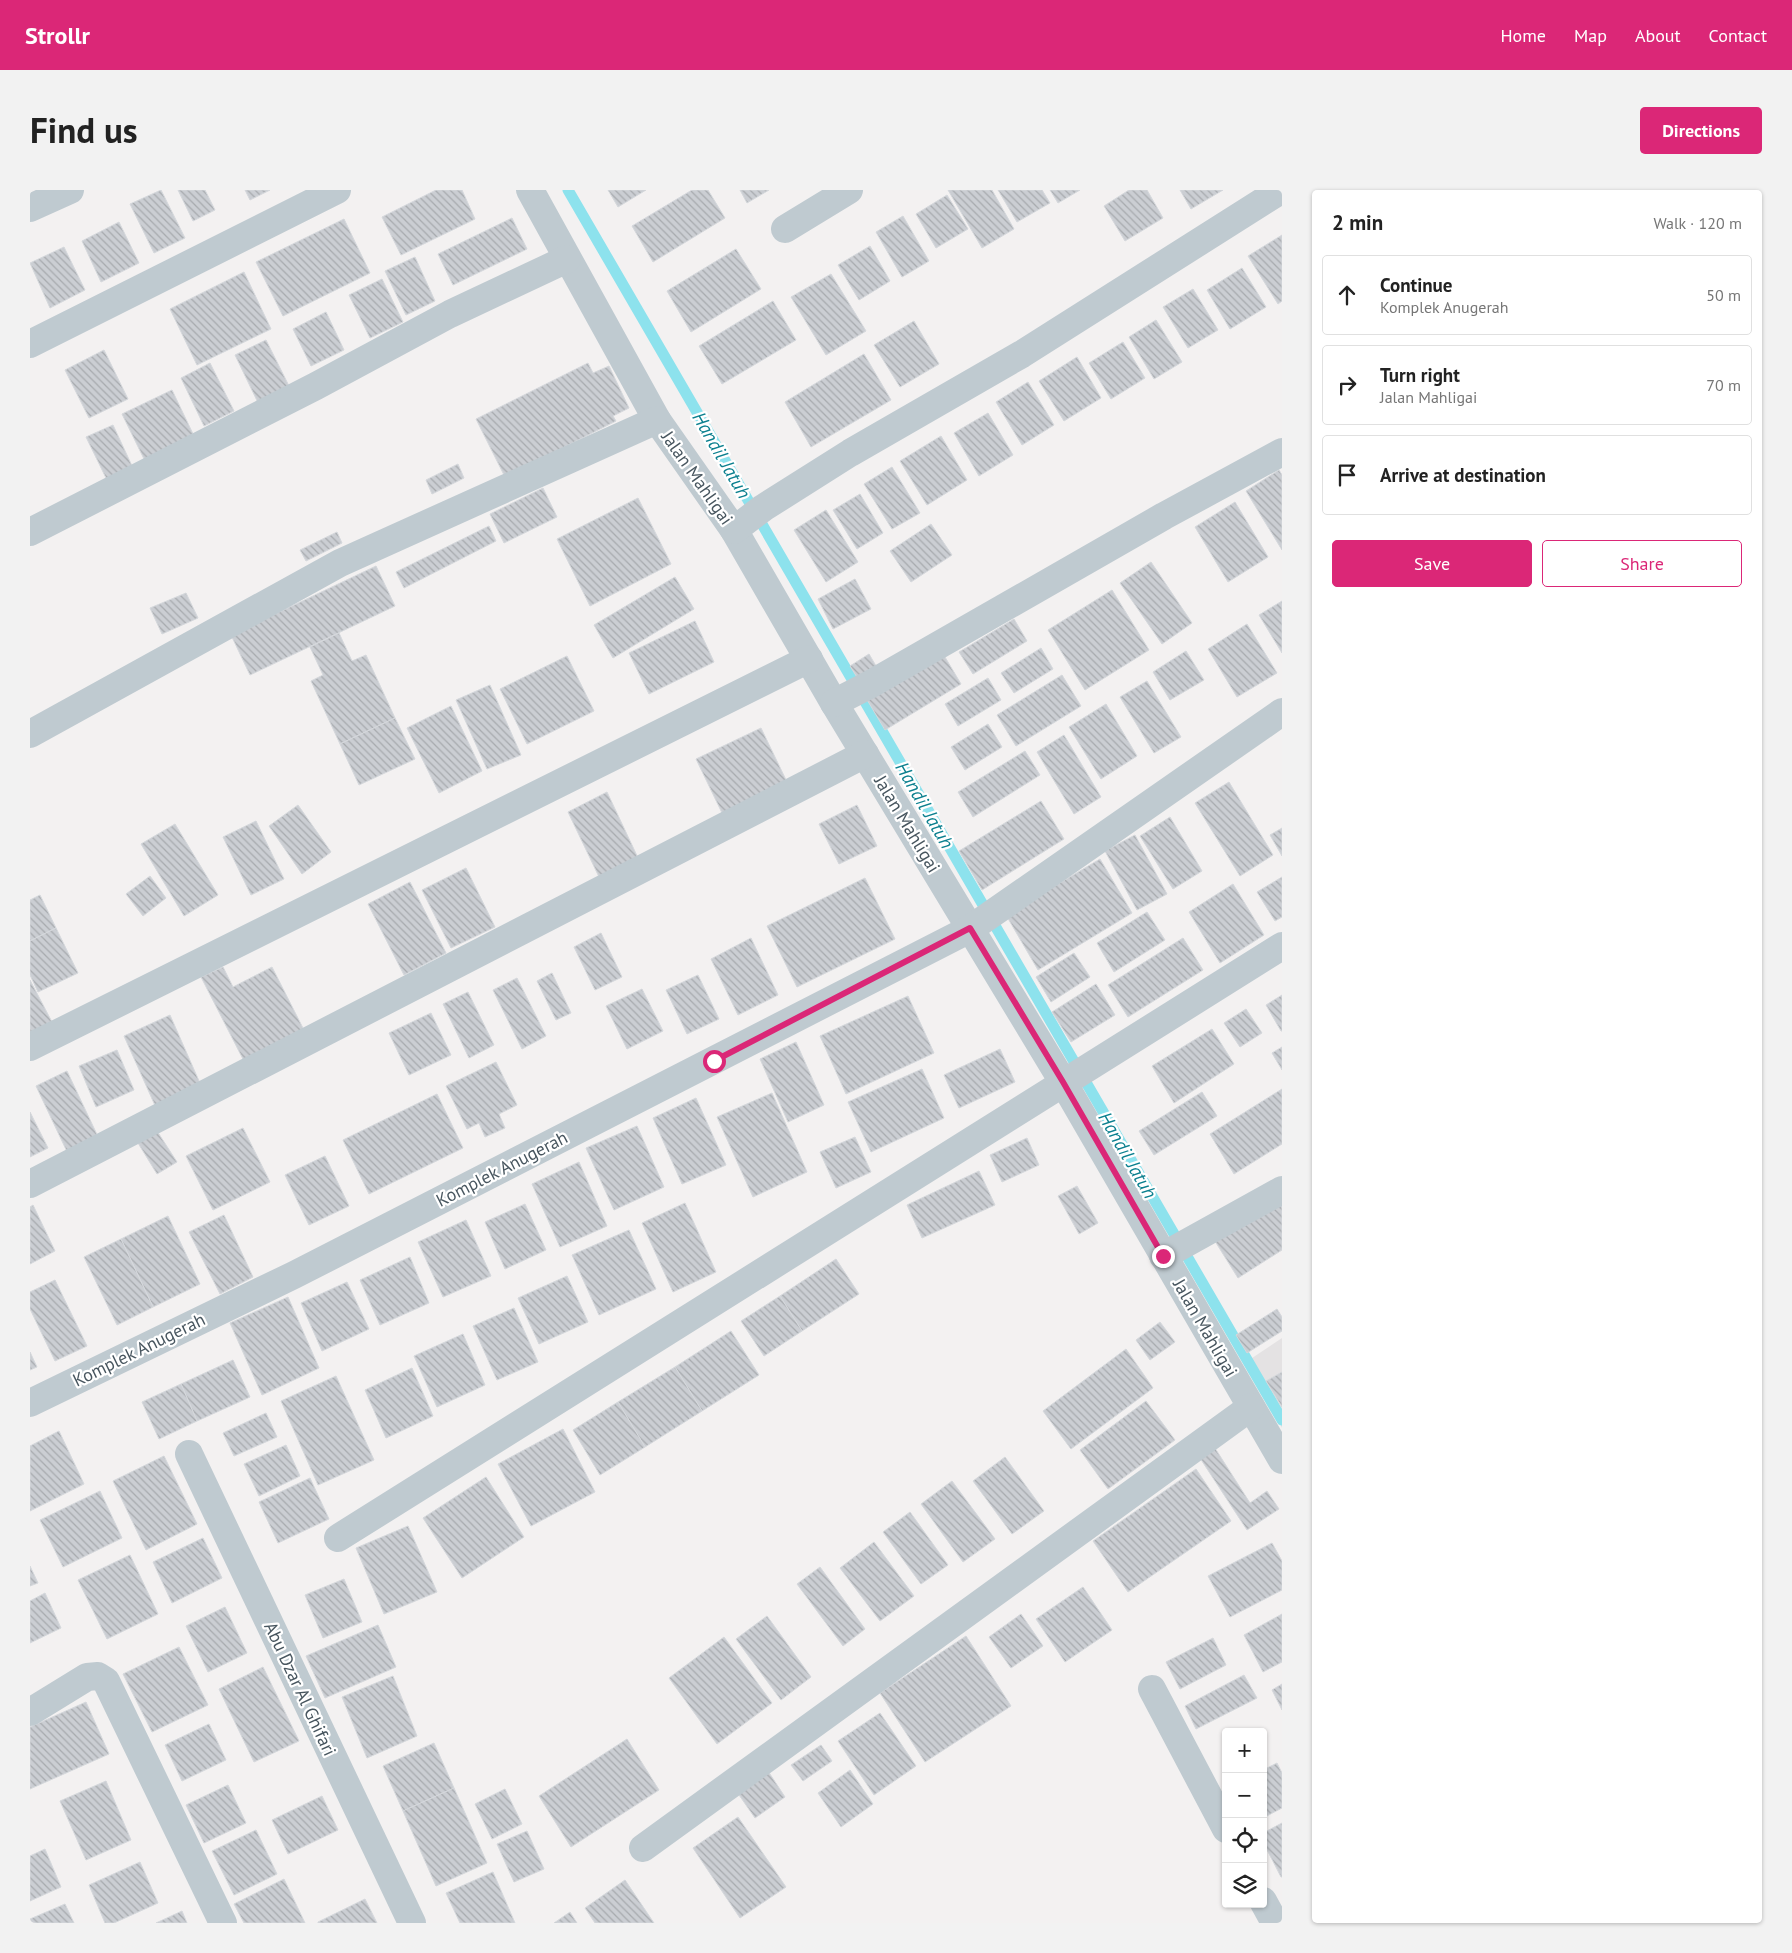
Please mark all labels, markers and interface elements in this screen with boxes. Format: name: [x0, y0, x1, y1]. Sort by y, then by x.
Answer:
text: Strollr: [25, 20, 90, 51]
text: Home: [1500, 24, 1546, 47]
text: Map: [1574, 24, 1607, 47]
text: About: [1635, 24, 1681, 47]
text: Contact: [1709, 24, 1767, 47]
text: Find us: [30, 107, 138, 153]
button: Directions: [1640, 107, 1762, 154]
text: 2 min: [1332, 209, 1383, 236]
text: Walk · 120 m: [1653, 213, 1742, 233]
text: Continue: [1380, 273, 1452, 297]
icon: ahead: [1333, 281, 1361, 309]
text: 50 m: [1706, 285, 1741, 305]
text: Komplek Anugerah: [1380, 297, 1509, 317]
text: Turn right: [1380, 363, 1460, 387]
icon: right: [1333, 371, 1361, 399]
text: 70 m: [1706, 375, 1741, 395]
text: Jalan Mahligai: [1380, 387, 1477, 407]
water label: Handil Jatuh: [688, 407, 756, 503]
street label: Jalan Mahligai: [656, 425, 738, 529]
icon: arrive: [1333, 461, 1361, 489]
text: Arrive at destination: [1380, 463, 1546, 487]
button: Save: [1332, 540, 1532, 587]
button: Share: [1542, 540, 1742, 587]
water label: Handil Jatuh: [891, 757, 959, 853]
street label: Jalan Mahligai: [869, 770, 945, 877]
route start: [703, 1050, 726, 1073]
water label: Handil Jatuh: [1094, 1107, 1162, 1203]
street label: Komplek Anugerah: [432, 1125, 571, 1212]
route end: [1152, 1245, 1175, 1268]
street label: Jalan Mahligai: [1168, 1274, 1243, 1381]
street label: Komplek Anugerah: [69, 1308, 209, 1392]
street label: Abu Dzar Al Ghifari: [259, 1618, 342, 1760]
map controls: [1222, 1728, 1267, 1908]
button: +: [1222, 1728, 1267, 1773]
button: −: [1222, 1773, 1267, 1818]
button: locate: [1222, 1818, 1267, 1863]
button: layers: [1222, 1863, 1267, 1908]

